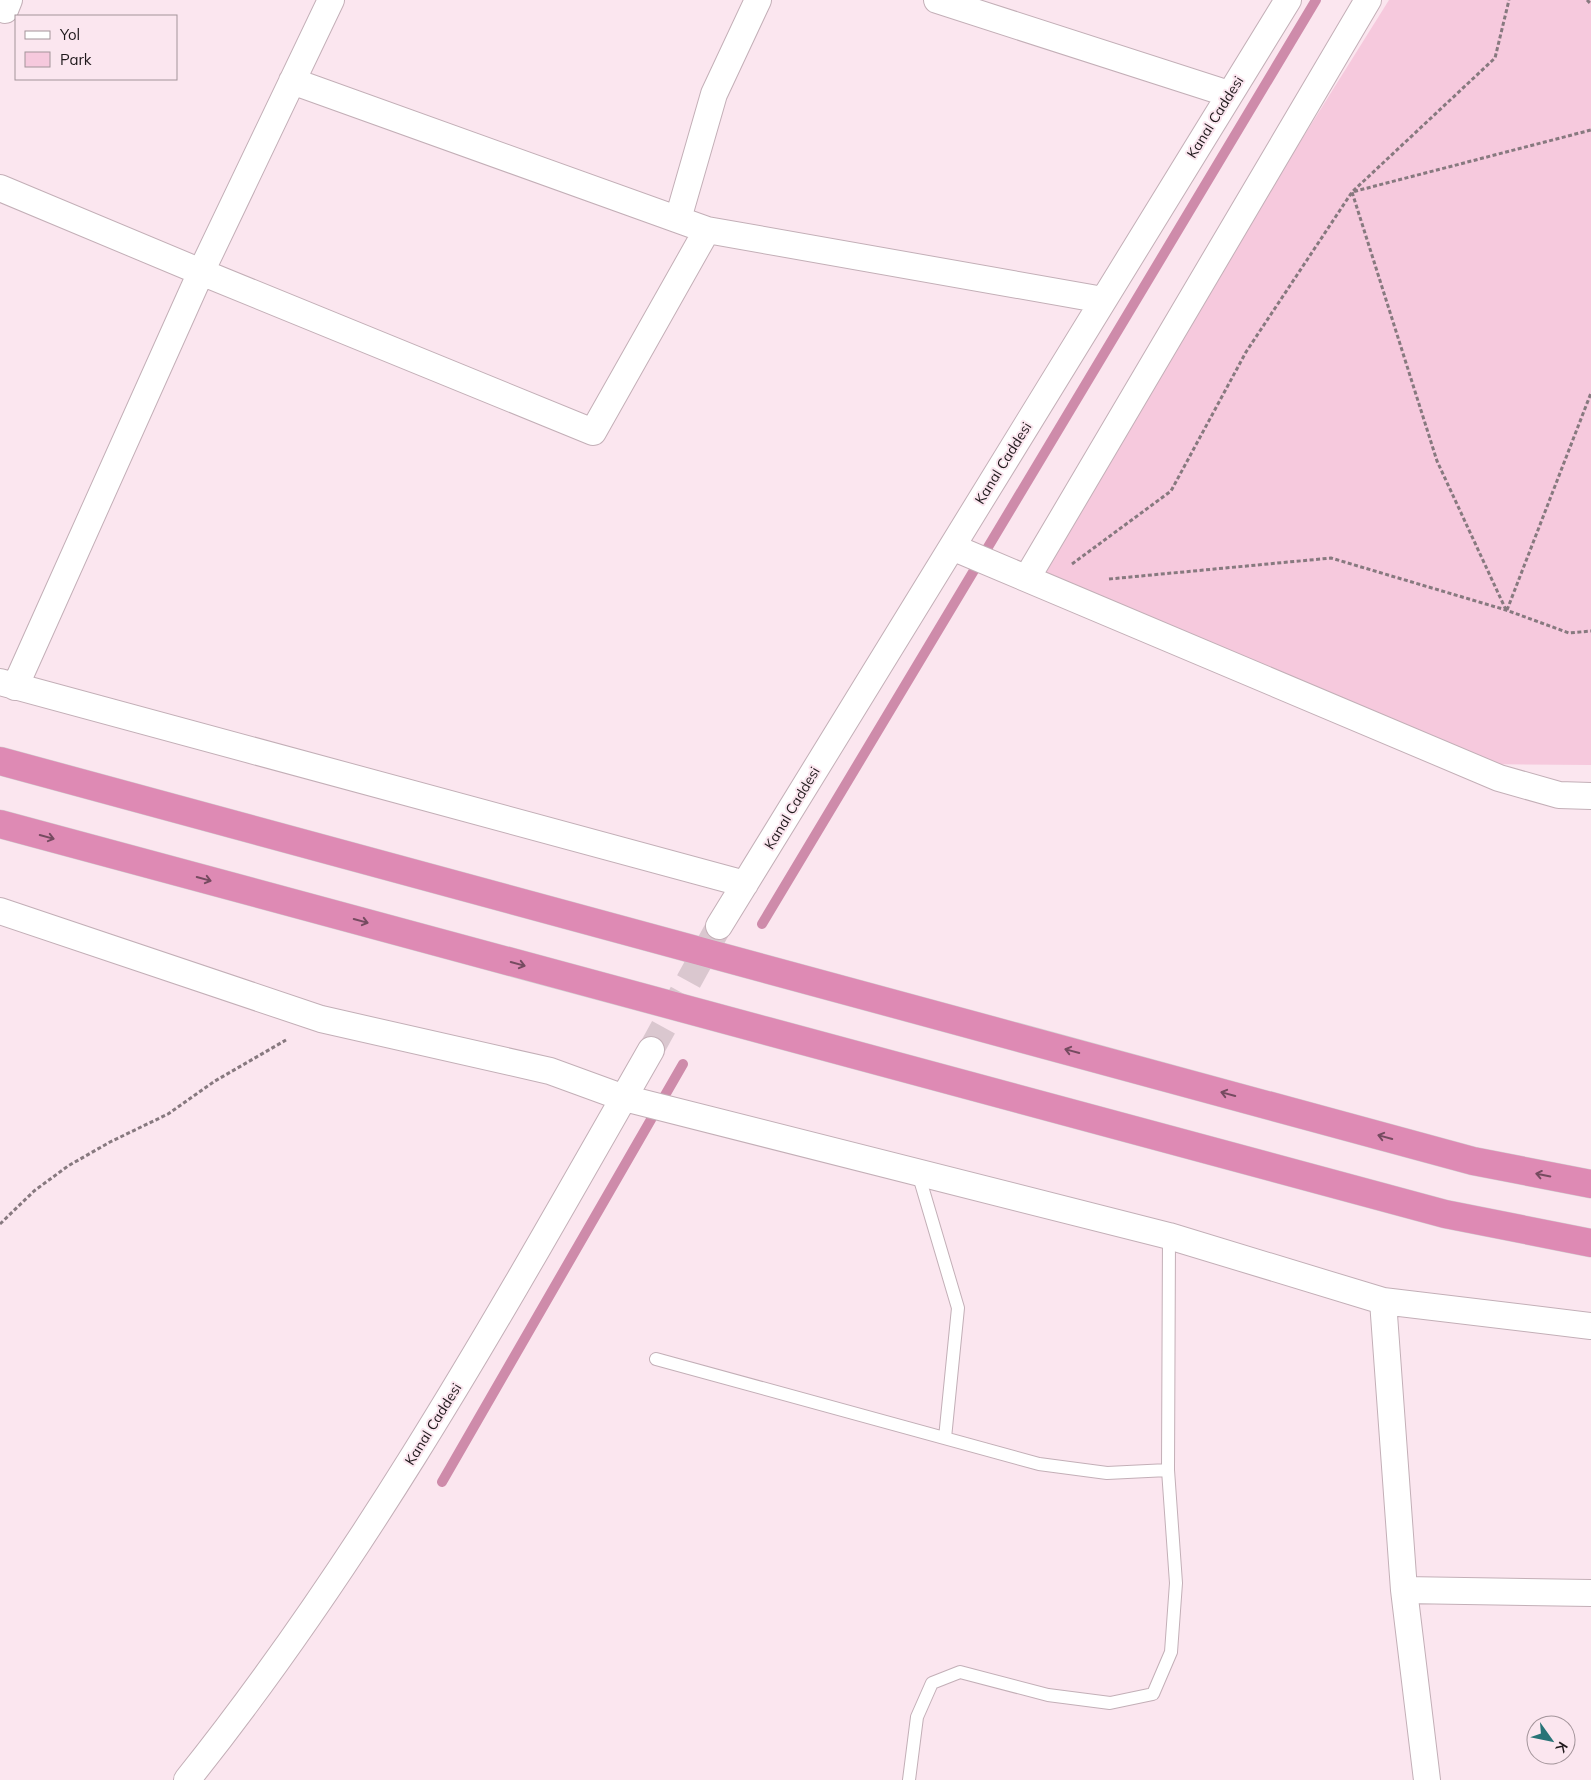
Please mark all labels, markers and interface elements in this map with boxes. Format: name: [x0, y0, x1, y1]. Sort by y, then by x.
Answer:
legend: [15, 15, 178, 80]
text: Yol: [59, 25, 80, 44]
text: Park: [60, 50, 92, 69]
street label: Kanal Caddesi: [1183, 73, 1247, 161]
street label: Kanal Caddesi: [971, 419, 1035, 507]
street label: Kanal Caddesi: [760, 763, 824, 853]
one-way arrow: [39, 832, 55, 842]
one-way arrow: [195, 875, 211, 884]
one-way arrow: [352, 917, 368, 927]
one-way arrow: [509, 959, 525, 969]
one-way arrow: [1064, 1046, 1080, 1056]
one-way arrow: [1221, 1089, 1237, 1099]
one-way arrow: [1378, 1132, 1394, 1141]
one-way arrow: [1536, 1169, 1552, 1179]
street label: Kanal Caddesi: [401, 1380, 465, 1468]
north arrow: [1526, 1715, 1576, 1765]
text: K: [1551, 1738, 1572, 1756]

